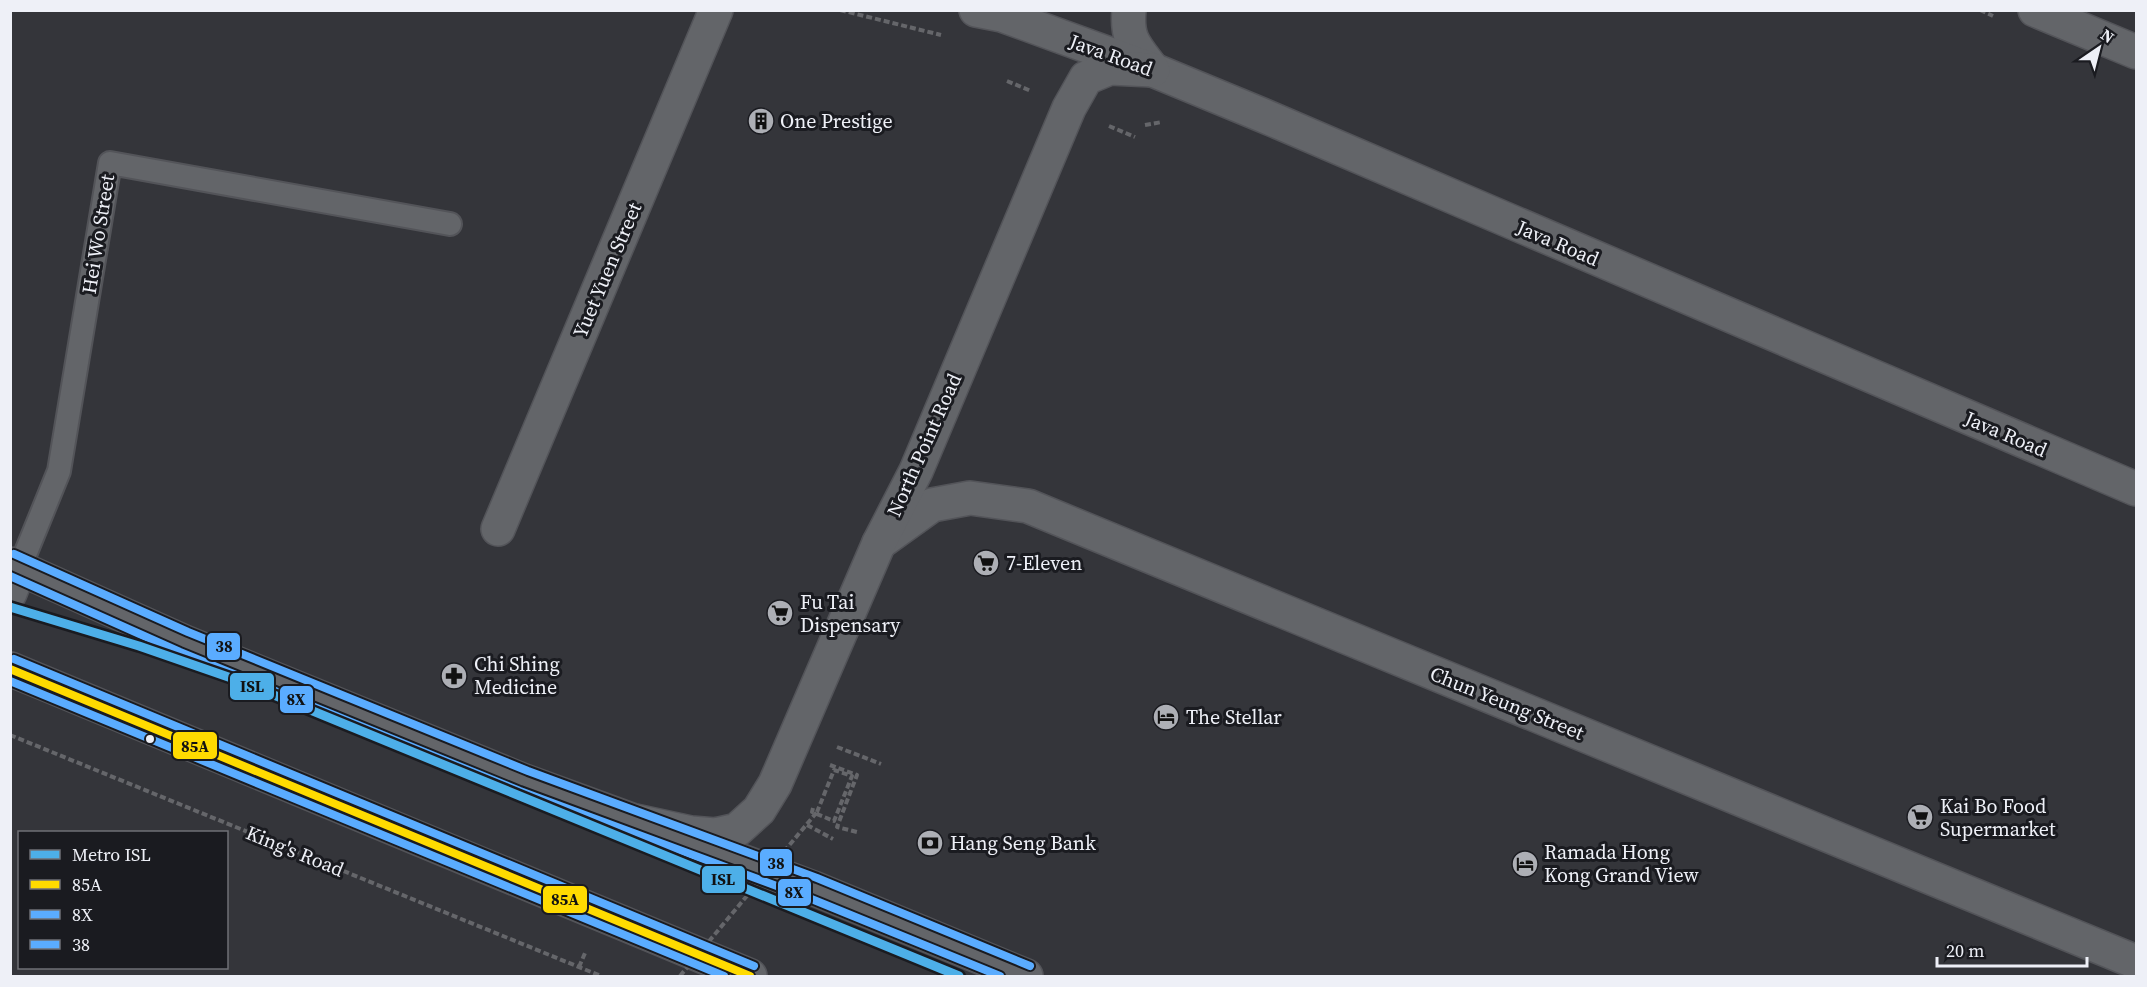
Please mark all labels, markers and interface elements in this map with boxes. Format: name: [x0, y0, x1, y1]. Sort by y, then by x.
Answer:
north arrow: [2069, 18, 2129, 78]
text: N: [2097, 23, 2119, 48]
street label: Java Road: [1065, 27, 1157, 83]
building icon: One Prestige: [746, 106, 776, 136]
place label: One Prestige: [780, 107, 893, 135]
street label: Hei Wo Street: [75, 172, 121, 296]
street label: Yuet Yuen Street: [566, 198, 648, 342]
street label: Java Road: [1512, 213, 1604, 273]
street label: North Point Road: [880, 368, 968, 521]
street label: Java Road: [1960, 404, 2052, 464]
supermarket icon: 7-Eleven: [971, 548, 1001, 578]
place label: 7-Eleven: [1006, 549, 1082, 577]
place label: Fu Tai Dispensary: [800, 588, 901, 639]
supermarket icon: Fu Tai Dispensary: [765, 598, 795, 628]
line badge: 38: [206, 632, 241, 661]
text: 38: [215, 635, 233, 657]
place label: Chi Shing Medicine: [474, 650, 560, 701]
street label: Chun Yeung Street: [1426, 659, 1589, 747]
pharmacy icon: Chi Shing Medicine: [439, 661, 469, 691]
line badge: ISL: [229, 672, 275, 701]
text: ISL: [240, 675, 264, 697]
line badge: 8X: [279, 685, 314, 714]
text: 8X: [286, 688, 306, 710]
hotel icon: The Stellar: [1151, 702, 1181, 732]
place label: The Stellar: [1186, 703, 1282, 731]
line badge: 85A: [172, 731, 218, 760]
unlabelled marker: [144, 733, 156, 745]
text: 85A: [181, 735, 209, 757]
place label: Kai Bo Food Supermarket: [1940, 792, 2056, 843]
supermarket icon: Kai Bo Food Supermarket: [1905, 802, 1935, 832]
street label: King's Road: [242, 819, 349, 884]
bank icon: Hang Seng Bank: [915, 828, 945, 858]
place label: Hang Seng Bank: [950, 829, 1096, 857]
legend: [18, 831, 228, 969]
place label: Ramada Hong Kong Grand View: [1544, 838, 1699, 889]
text: Metro ISL: [72, 842, 151, 867]
line badge: 38: [759, 848, 793, 877]
hotel icon: Ramada Hong Kong Grand View: [1510, 849, 1540, 879]
text: 38: [767, 852, 785, 874]
line badge: ISL: [701, 865, 746, 894]
text: ISL: [711, 868, 735, 890]
text: 85A: [72, 872, 102, 897]
line badge: 8X: [777, 878, 812, 907]
text: 8X: [784, 881, 804, 903]
line badge: 85A: [542, 885, 588, 914]
text: 85A: [551, 888, 579, 910]
text: 8X: [72, 902, 93, 927]
scale bar: [1937, 930, 2087, 968]
text: 38: [72, 932, 90, 957]
text: 20 m: [1946, 938, 1984, 963]

